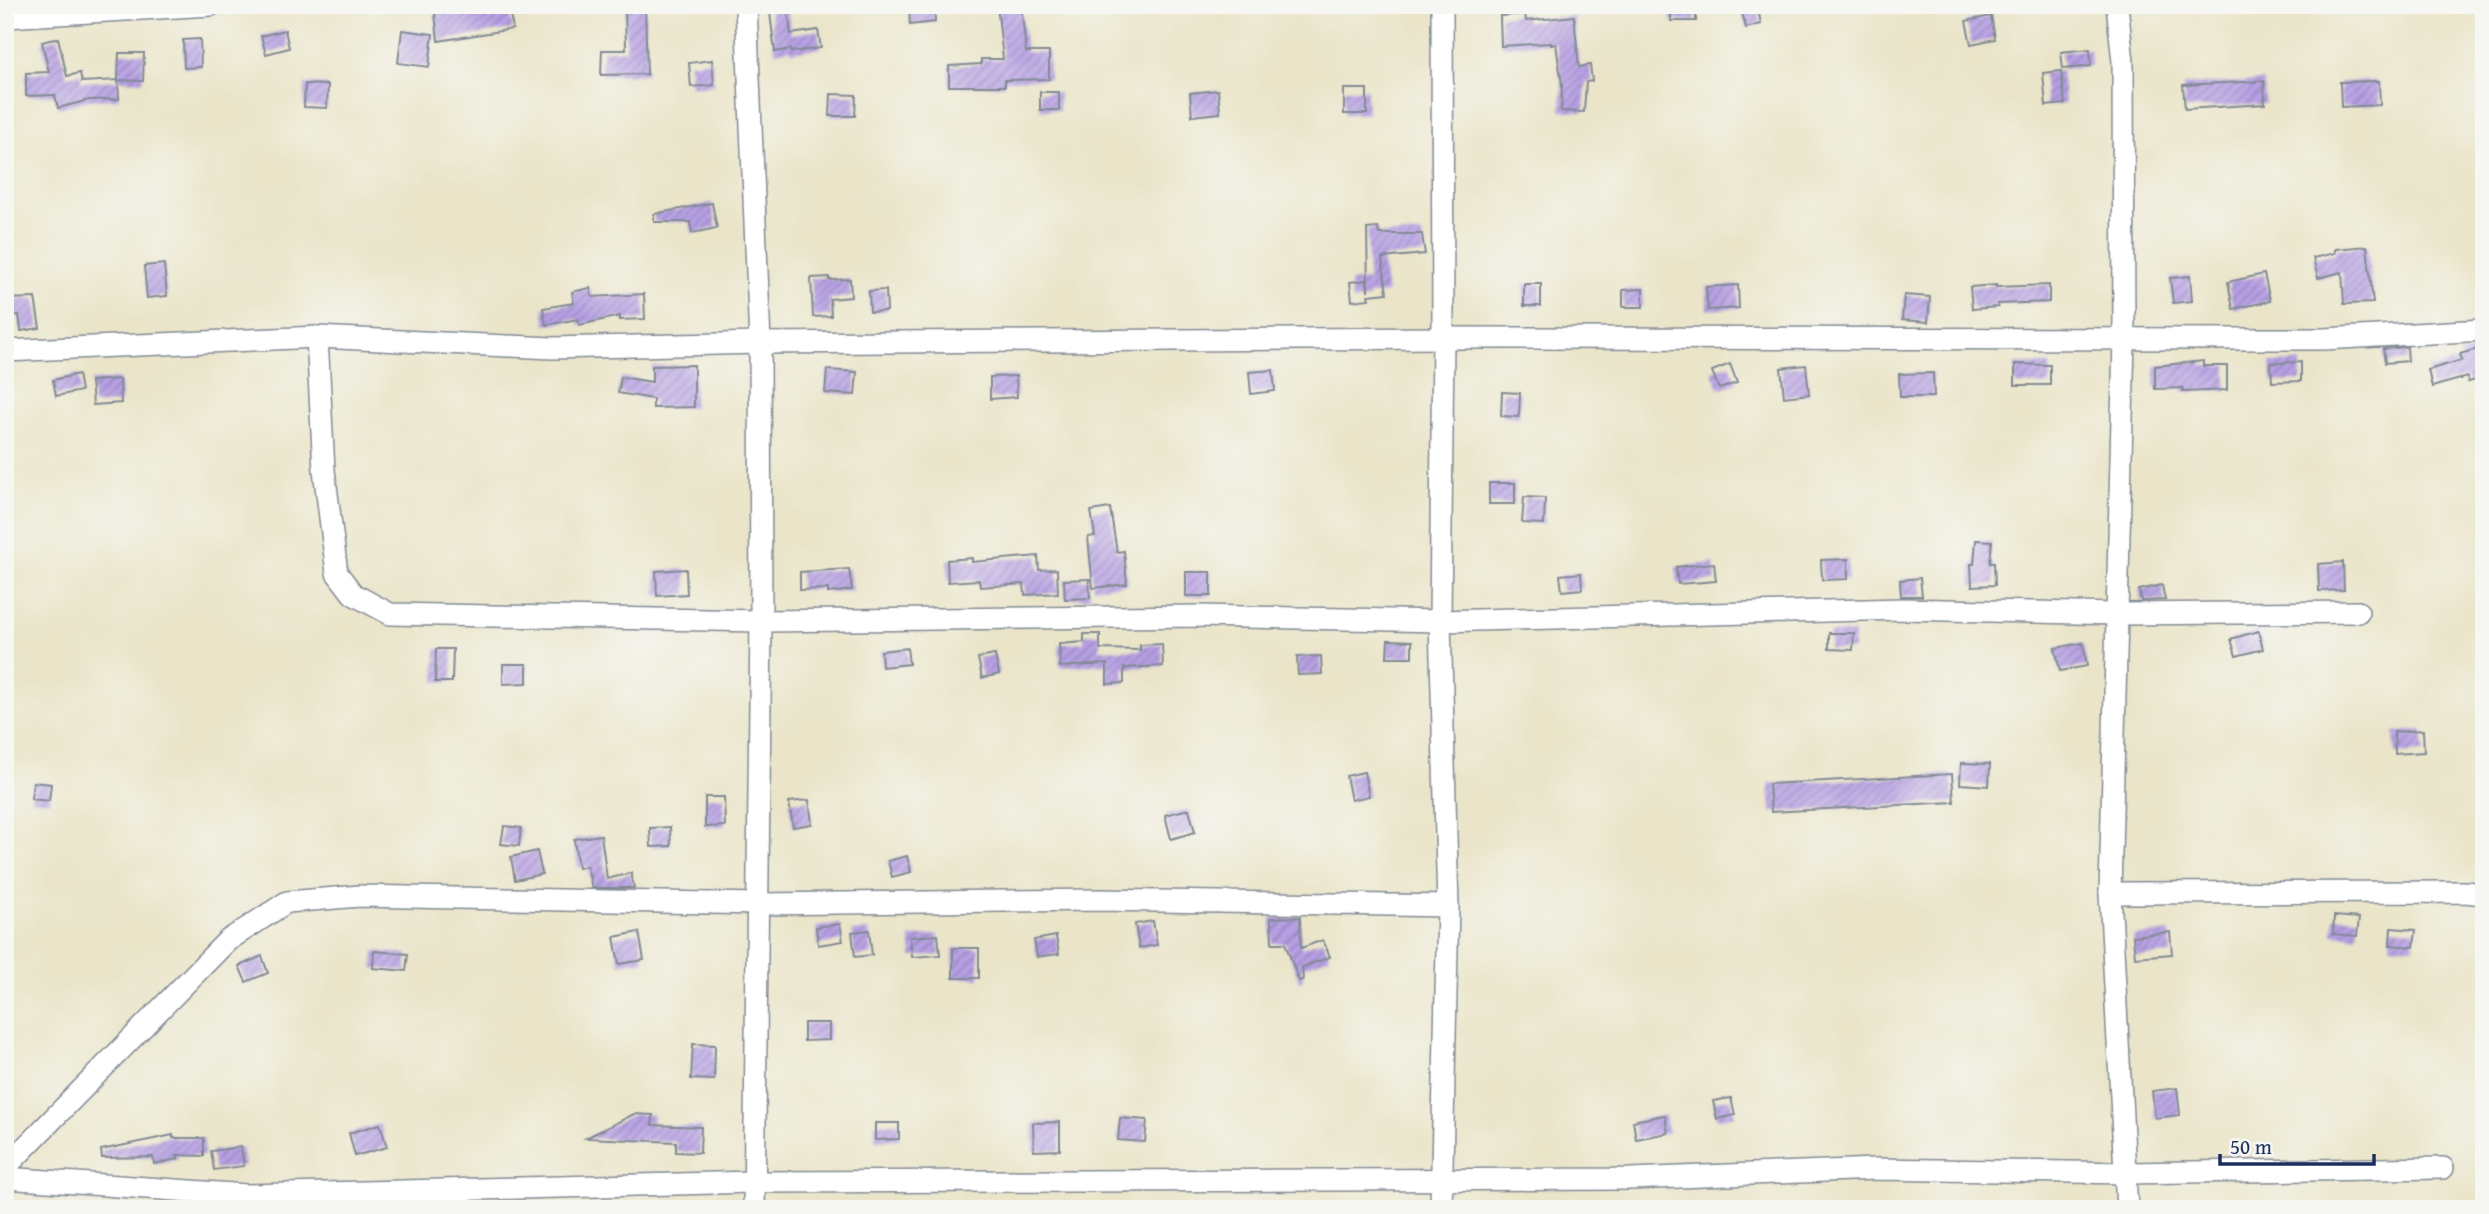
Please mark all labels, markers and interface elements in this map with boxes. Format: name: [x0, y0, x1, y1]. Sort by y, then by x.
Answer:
scale bar: [2220, 1123, 2374, 1167]
text: 50 m: [2230, 1131, 2272, 1162]

